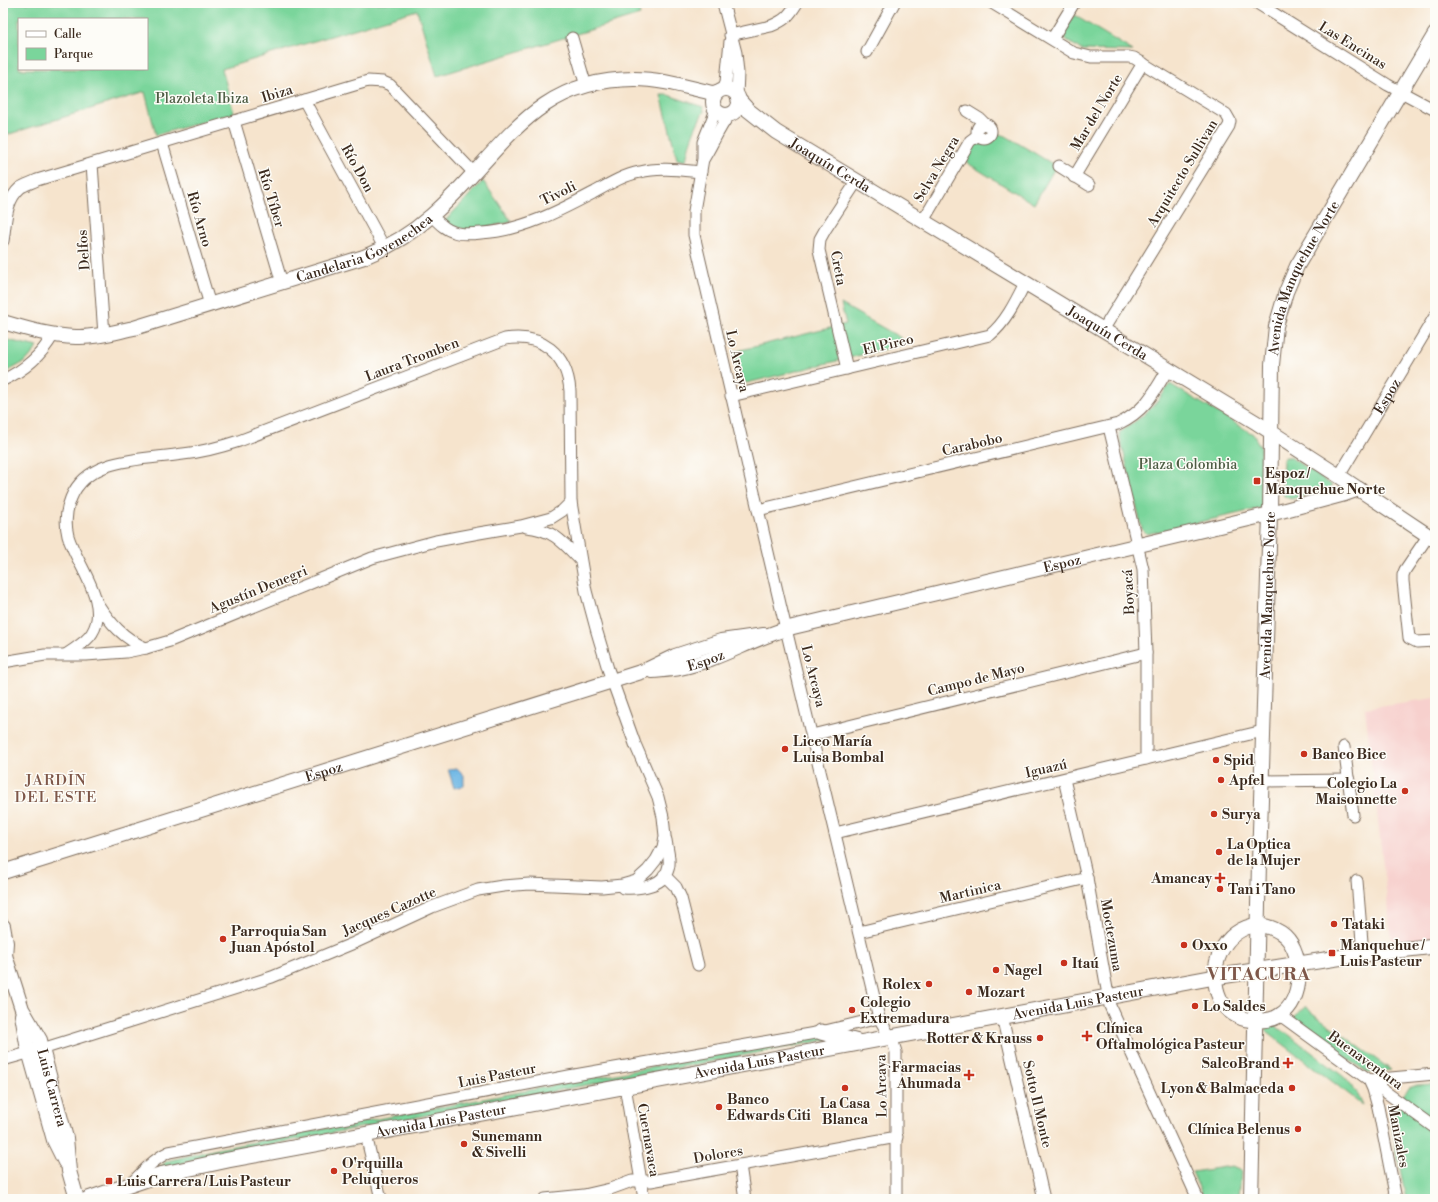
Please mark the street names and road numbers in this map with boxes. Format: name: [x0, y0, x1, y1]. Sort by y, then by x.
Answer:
street label: Las Encinas: [1315, 18, 1390, 74]
street label: Mar del Norte: [1067, 71, 1127, 154]
street label: Ibiza: [259, 80, 296, 107]
street label: Arquitecto Sullivan: [1143, 116, 1222, 231]
street label: Selva Negra: [910, 132, 964, 206]
street label: Joaquín Cerda: [785, 134, 874, 198]
street label: Río Don: [337, 141, 378, 196]
street label: Río Tíber: [254, 167, 288, 230]
street label: Tivoli: [538, 177, 580, 210]
street label: Río Arno: [183, 189, 216, 249]
street label: Avenida Manquehue Norte: [1265, 198, 1344, 357]
street label: Candelaria Goyenechea: [294, 210, 438, 287]
street label: Delfos: [74, 229, 94, 271]
street label: Creta: [826, 249, 850, 288]
street label: Joaquín Cerda: [1063, 302, 1151, 365]
street label: Lo Arcaya: [721, 328, 753, 395]
street label: El Pireo: [861, 330, 916, 360]
street label: Laura Tromben: [363, 334, 462, 386]
street label: Espoz: [1370, 375, 1405, 418]
street label: Carabobo: [940, 429, 1004, 461]
street label: Avenida Manquehue Norte: [1257, 511, 1280, 681]
street label: Espoz: [1041, 551, 1083, 577]
street label: Agustín Denegri: [206, 562, 310, 618]
street label: Boyacá: [1119, 568, 1139, 616]
street label: Lo Arcaya: [797, 643, 830, 710]
street label: Espoz: [685, 646, 728, 676]
street label: Campo de Mayo: [926, 659, 1027, 701]
street label: Iguazú: [1024, 755, 1069, 783]
street label: Espoz: [303, 758, 345, 787]
street label: Martinica: [938, 876, 1004, 908]
street label: Jacques Cazotte: [339, 883, 439, 941]
street label: Moctezuma: [1096, 898, 1126, 974]
street label: Avenida Luis Pasteur: [1010, 982, 1145, 1025]
street label: Buenaventura: [1324, 1027, 1407, 1095]
street label: Avenida Luis Pasteur: [692, 1042, 826, 1084]
street label: Luis Carrera: [32, 1047, 71, 1130]
street label: Lo Arcaya: [872, 1053, 892, 1118]
street label: Sotto Il Monte: [1018, 1059, 1056, 1150]
street label: Luis Pasteur: [457, 1060, 538, 1092]
street label: Avenida Luis Pasteur: [373, 1101, 508, 1143]
street label: Cuernavaca: [633, 1102, 663, 1179]
street label: Manizales: [1383, 1103, 1413, 1169]
street label: Dolores: [692, 1142, 744, 1168]

